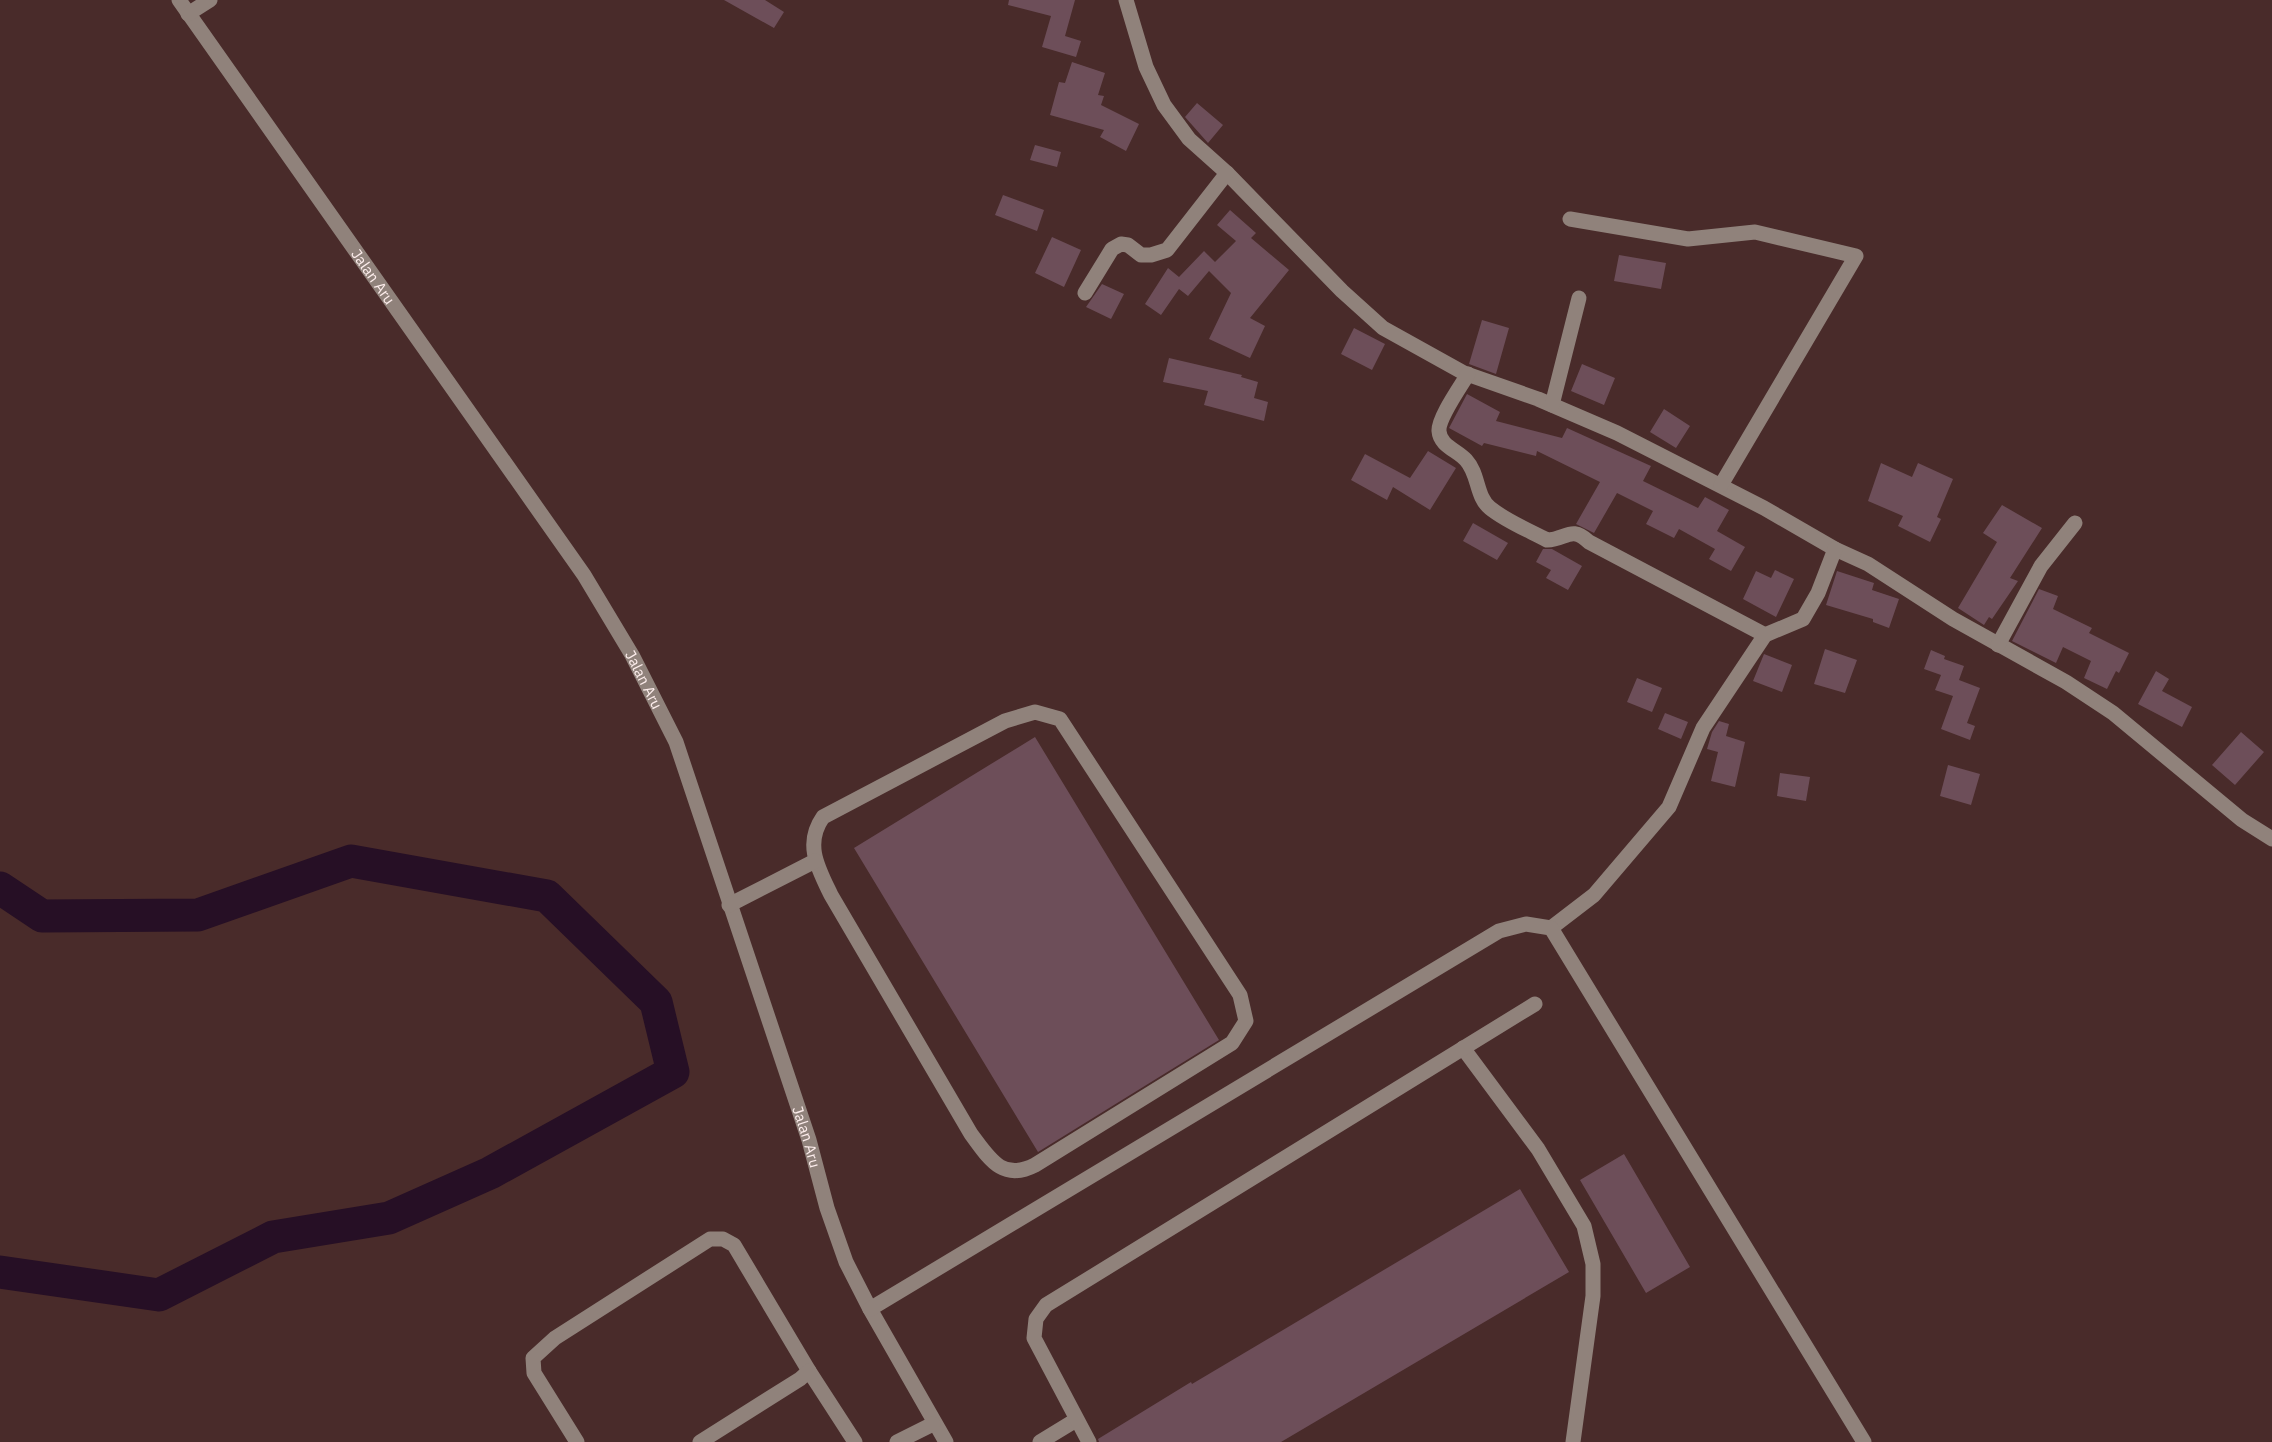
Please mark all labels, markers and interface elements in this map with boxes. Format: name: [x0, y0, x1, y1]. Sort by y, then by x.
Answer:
street label: Jalan Aru: [348, 245, 400, 308]
street label: Jalan Aru: [622, 646, 667, 712]
street label: Jalan Aru: [789, 1103, 825, 1170]

